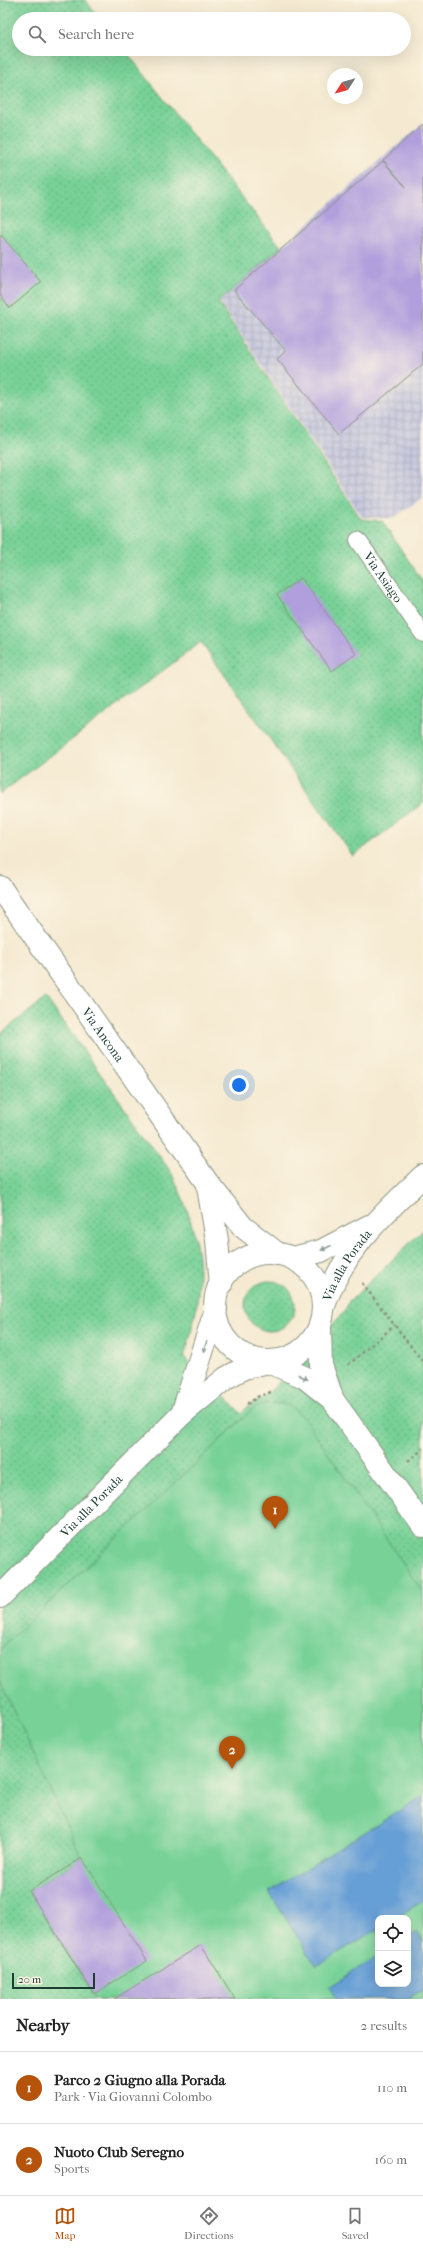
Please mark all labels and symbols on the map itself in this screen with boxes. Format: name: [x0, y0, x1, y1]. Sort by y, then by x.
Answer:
north arrow: [327, 68, 363, 104]
street label: Via Asiago: [360, 548, 406, 606]
street label: Via Ancona: [78, 1004, 128, 1065]
your location: [229, 1075, 249, 1095]
street label: Via alla Porada: [319, 1226, 375, 1304]
one-way arrow: [321, 1245, 332, 1251]
one-way arrow: [202, 1341, 208, 1353]
one-way arrow: [297, 1374, 309, 1380]
street label: Via alla Porada: [56, 1471, 126, 1541]
pin: 1: [262, 1496, 288, 1529]
pin: 2: [219, 1736, 245, 1769]
scale bar: [12, 1971, 95, 1990]

